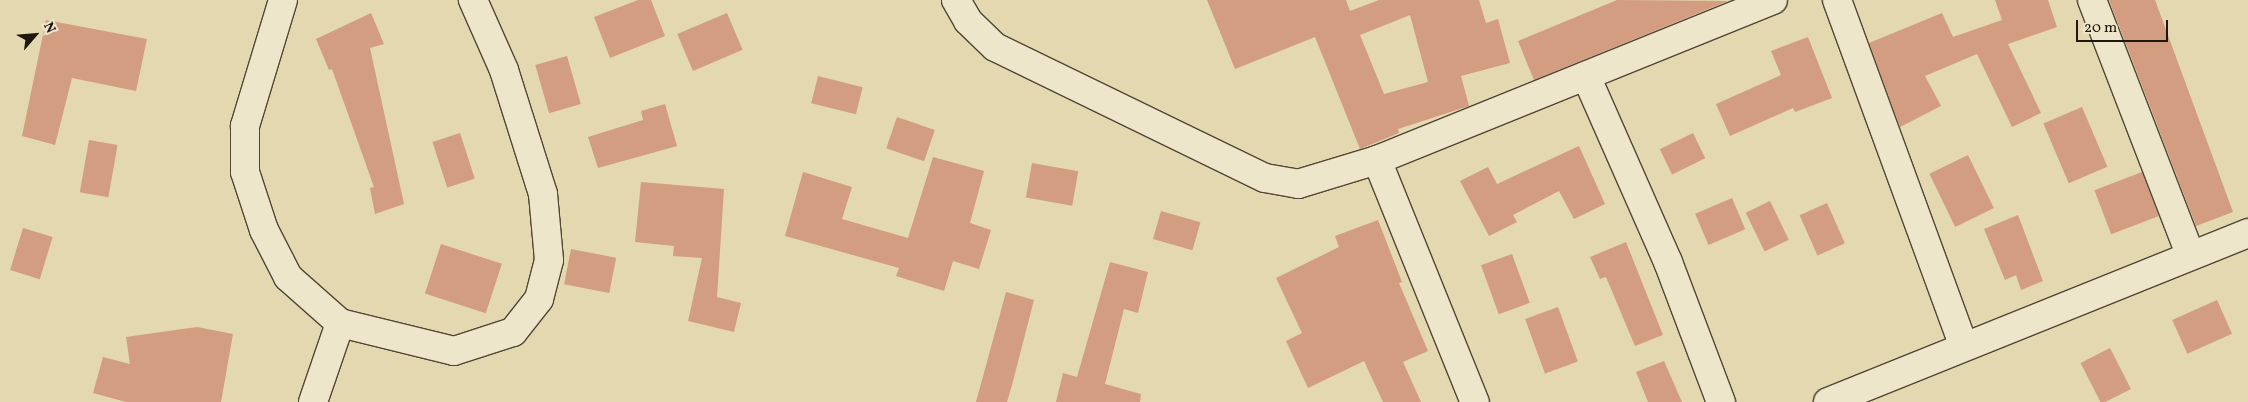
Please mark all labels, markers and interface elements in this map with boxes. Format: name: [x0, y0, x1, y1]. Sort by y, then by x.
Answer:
north arrow: [10, 10, 60, 60]
scale bar: [2078, 10, 2170, 42]
text: 20 m: [2084, 18, 2117, 39]
text: N: [38, 19, 60, 37]

